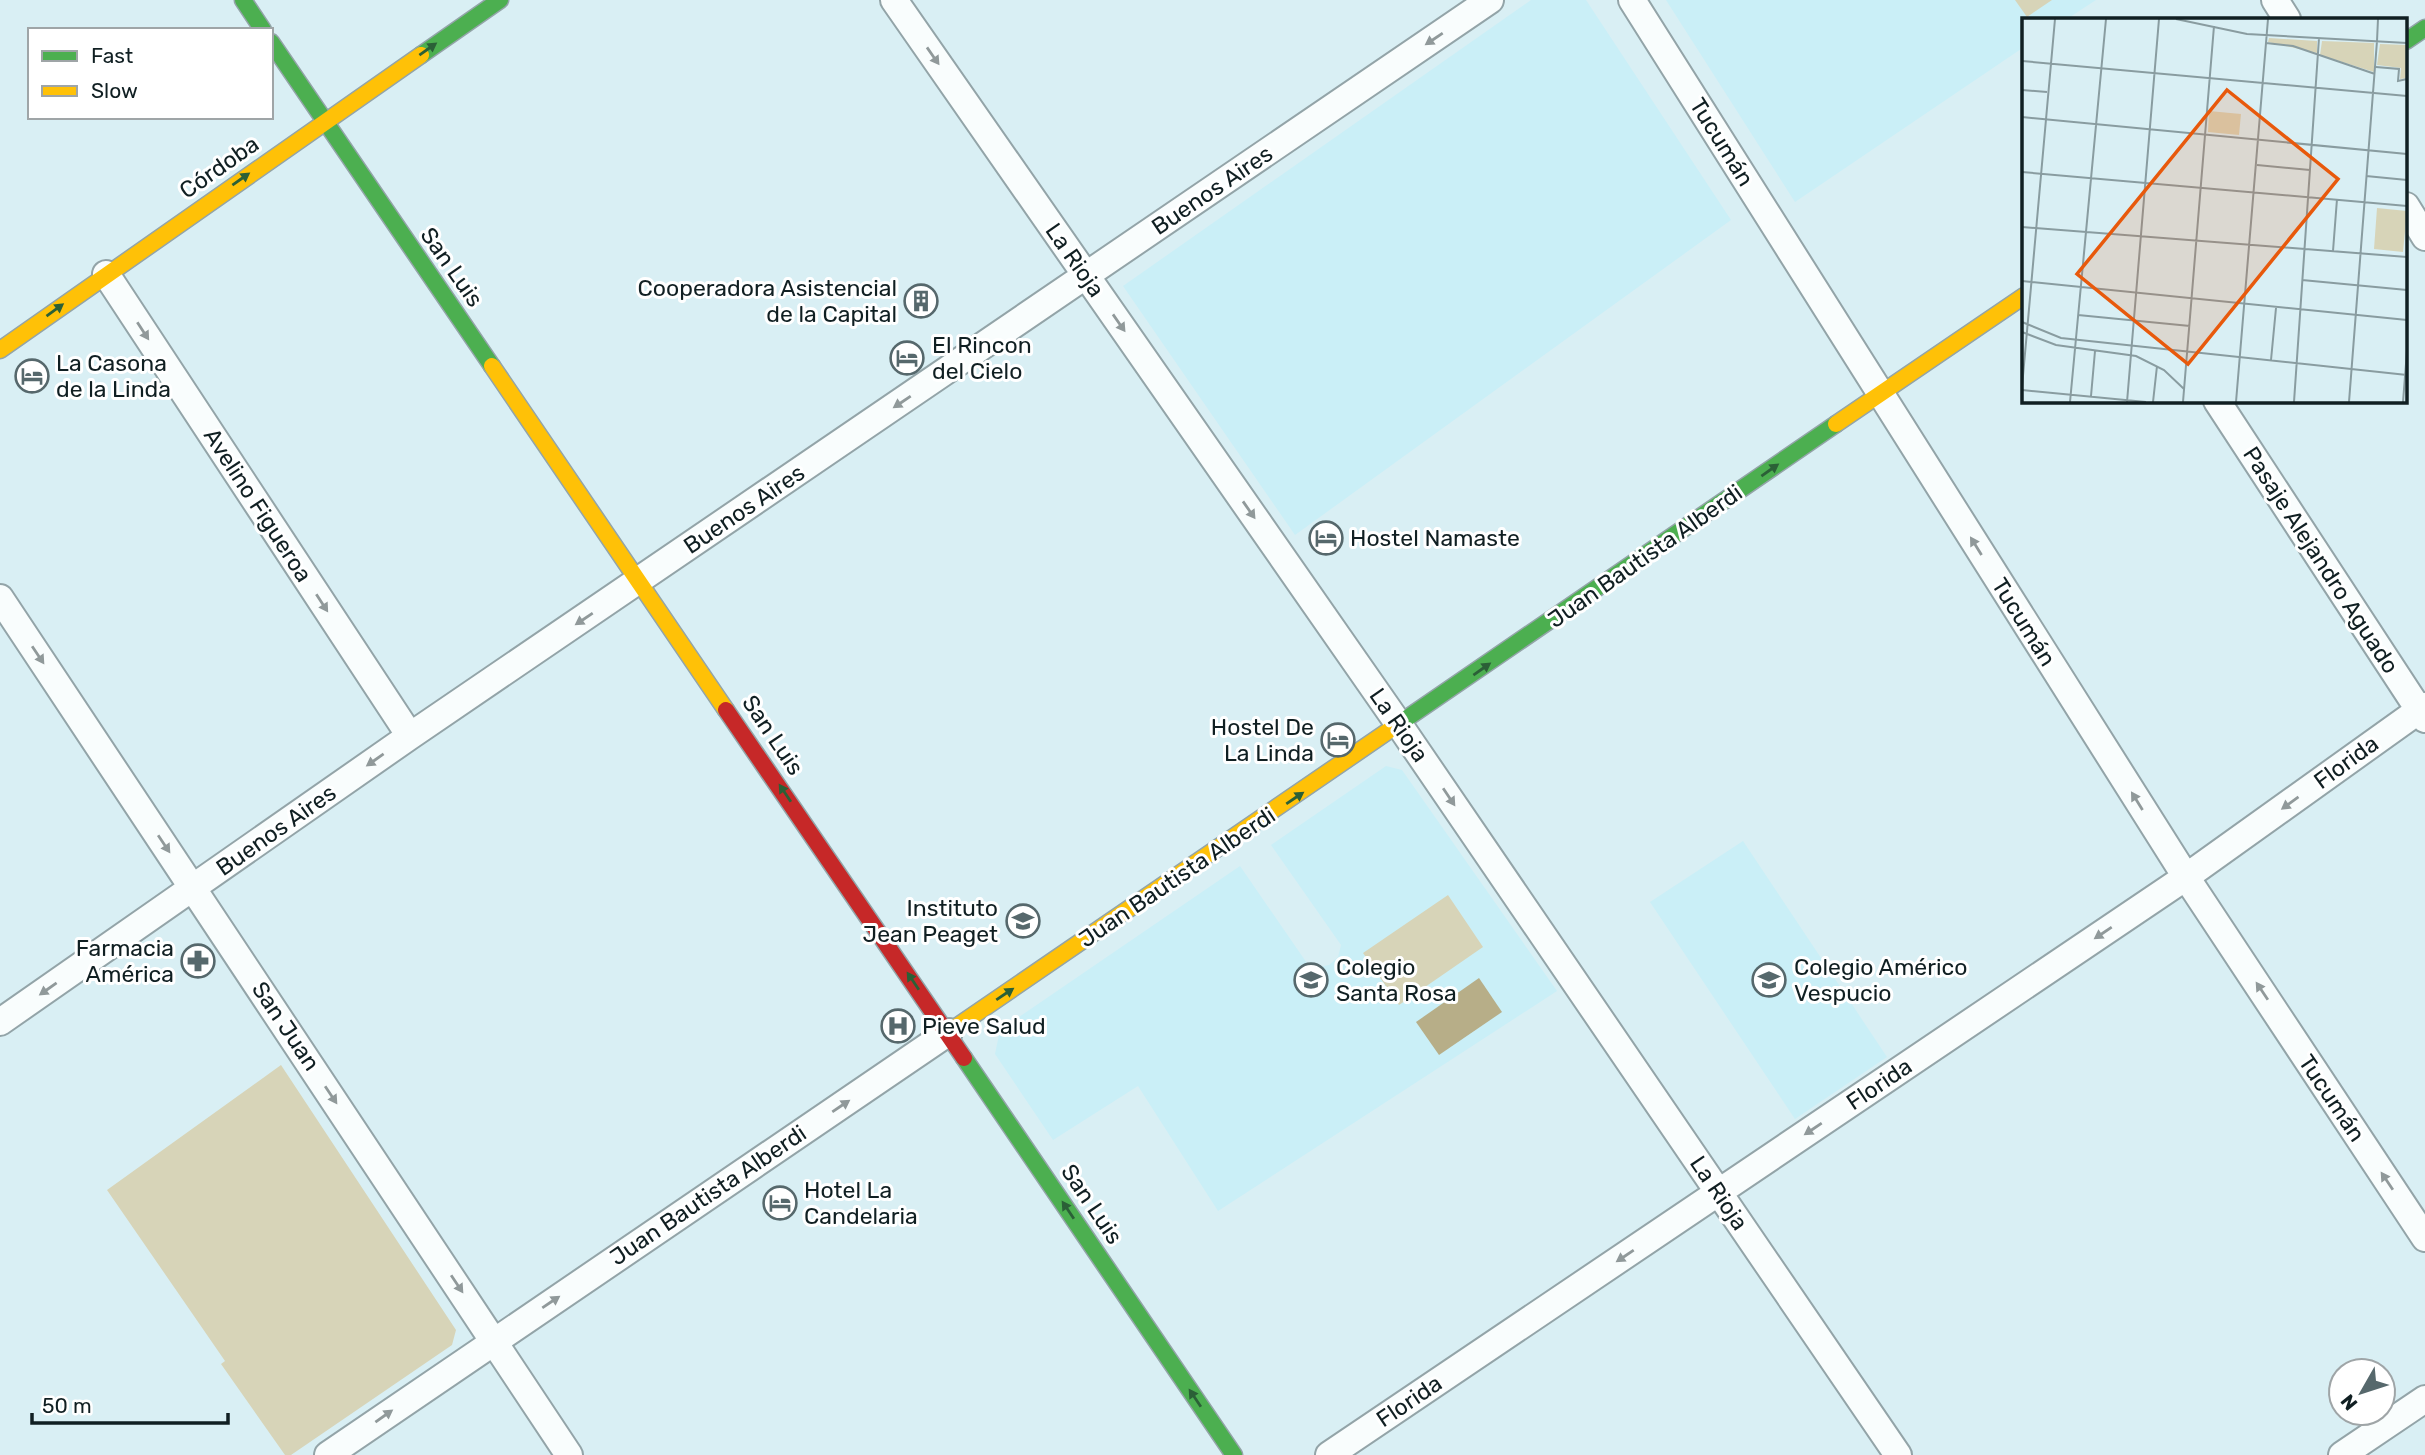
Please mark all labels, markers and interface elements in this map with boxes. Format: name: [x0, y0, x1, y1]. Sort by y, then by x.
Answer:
inset map: [2022, 18, 2408, 402]
legend: [28, 28, 273, 119]
one-way arrow: [1424, 32, 1443, 45]
one-way arrow: [419, 42, 437, 56]
text: Fast: [91, 43, 133, 68]
one-way arrow: [926, 47, 940, 65]
text: Slow: [91, 78, 138, 103]
street label: Tucumán: [1684, 93, 1760, 191]
street label: Córdoba: [174, 130, 264, 204]
street label: Buenos Aires: [1146, 139, 1278, 241]
one-way arrow: [232, 172, 250, 186]
street label: La Rioja: [1040, 218, 1110, 302]
street label: San Luis: [415, 222, 489, 312]
place label: Cooperadora Asistencial de la Capital: [638, 274, 897, 328]
building icon: Cooperadora Asistencial de la Capital: [902, 282, 940, 320]
one-way arrow: [46, 303, 65, 317]
one-way arrow: [1112, 314, 1126, 332]
one-way arrow: [137, 321, 150, 341]
place label: El Rincon del Cielo: [932, 331, 1032, 385]
hotel icon: El Rincon del Cielo: [888, 339, 926, 377]
place label: La Casona de la Linda: [56, 349, 171, 403]
hotel icon: La Casona de la Linda: [13, 357, 51, 395]
one-way arrow: [892, 395, 911, 408]
street label: Avelino Figueroa: [198, 423, 318, 587]
street label: Pasaje Alejandro Aguado: [2237, 441, 2405, 679]
street label: Buenos Aires: [678, 458, 810, 560]
one-way arrow: [1761, 463, 1779, 477]
street label: Juan Bautista Alberdi: [1542, 478, 1748, 634]
one-way arrow: [1242, 501, 1256, 519]
hotel icon: Hostel Namaste: [1307, 519, 1345, 557]
place label: Hostel Namaste: [1350, 524, 1520, 552]
one-way arrow: [1970, 537, 1983, 556]
street label: Tucumán: [1986, 573, 2062, 671]
one-way arrow: [316, 593, 329, 613]
one-way arrow: [574, 612, 593, 625]
one-way arrow: [31, 646, 45, 664]
one-way arrow: [1473, 662, 1491, 676]
street label: La Rioja: [1364, 683, 1434, 767]
street label: San Luis: [736, 690, 810, 780]
place label: Hostel De La Linda: [1211, 713, 1314, 767]
hotel icon: Hostel De La Linda: [1319, 721, 1357, 759]
street label: Florida: [2308, 729, 2384, 795]
one-way arrow: [366, 753, 384, 767]
street label: Buenos Aires: [211, 778, 341, 882]
one-way arrow: [778, 784, 792, 802]
one-way arrow: [1442, 788, 1456, 806]
one-way arrow: [1286, 791, 1304, 805]
one-way arrow: [2131, 791, 2144, 810]
one-way arrow: [2281, 795, 2299, 809]
street label: Juan Bautista Alberdi: [1073, 801, 1281, 953]
one-way arrow: [158, 834, 171, 854]
place label: Instituto Jean Peaget: [863, 894, 998, 948]
school or university icon: Instituto Jean Peaget: [1004, 902, 1042, 940]
one-way arrow: [2094, 926, 2112, 940]
place label: Farmacia América: [76, 934, 174, 988]
pharmacy icon: Farmacia América: [179, 942, 217, 980]
place label: Colegio Santa Rosa: [1336, 953, 1457, 1007]
place label: Colegio Américo Vespucio: [1794, 953, 1967, 1007]
school or university icon: Colegio Santa Rosa: [1292, 961, 1330, 999]
school or university icon: Colegio Américo Vespucio: [1750, 961, 1788, 999]
one-way arrow: [906, 972, 920, 990]
street label: San Juan: [246, 976, 326, 1076]
one-way arrow: [39, 982, 57, 996]
one-way arrow: [2255, 982, 2268, 1001]
one-way arrow: [996, 987, 1014, 1001]
hospital icon: Pieve Salud: [879, 1007, 917, 1045]
place label: Pieve Salud: [922, 1012, 1046, 1040]
street label: Tucumán: [2293, 1049, 2371, 1147]
street label: Florida: [1841, 1052, 1917, 1116]
one-way arrow: [324, 1085, 337, 1104]
one-way arrow: [831, 1099, 851, 1112]
street label: Juan Bautista Alberdi: [604, 1119, 812, 1271]
one-way arrow: [1804, 1122, 1822, 1136]
street label: La Rioja: [1684, 1150, 1754, 1236]
street label: San Luis: [1055, 1159, 1129, 1249]
one-way arrow: [2381, 1171, 2394, 1191]
place label: Hotel La Candelaria: [804, 1176, 918, 1230]
hotel icon: Hotel La Candelaria: [761, 1184, 799, 1222]
one-way arrow: [1061, 1201, 1075, 1219]
one-way arrow: [1615, 1249, 1634, 1262]
one-way arrow: [450, 1275, 464, 1293]
one-way arrow: [542, 1295, 560, 1309]
north arrow: [2327, 1357, 2397, 1427]
street label: Florida: [1371, 1369, 1447, 1433]
scale bar: [32, 1382, 228, 1426]
one-way arrow: [1189, 1389, 1202, 1408]
text: N: [2336, 1390, 2362, 1415]
text: 50 m: [42, 1393, 92, 1418]
one-way arrow: [375, 1409, 393, 1423]

